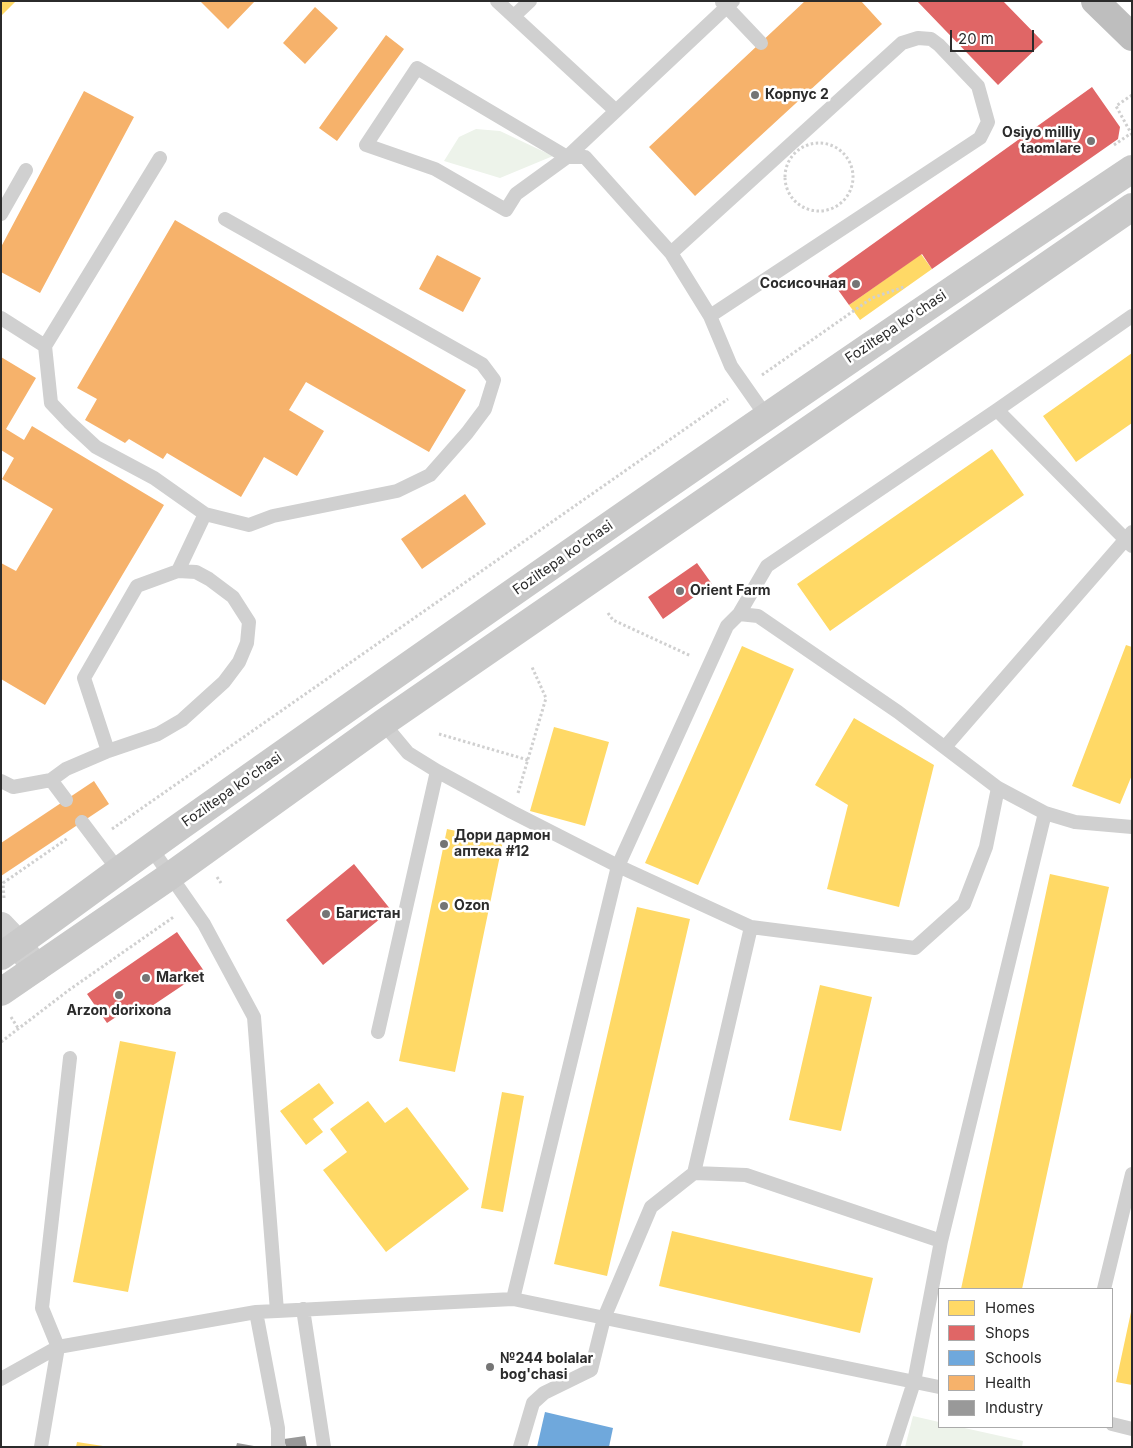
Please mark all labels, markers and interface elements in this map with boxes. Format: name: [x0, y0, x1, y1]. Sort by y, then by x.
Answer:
scale bar: [953, 20, 1037, 52]
text: 20 m: [958, 29, 994, 48]
place label: Корпус 2: [765, 87, 829, 103]
marker: Корпус 2: [749, 89, 761, 101]
place label: Osiyo milliy taomlare: [1002, 125, 1081, 158]
marker: Osiyo milliy taomlare: [1085, 135, 1097, 147]
place label: Сосисочная: [760, 276, 846, 292]
marker: Сосисочная: [850, 278, 862, 290]
street label: Foziltepa ko'chasi: [842, 287, 950, 367]
street label: Foziltepa ko'chasi: [510, 517, 616, 599]
place label: Orient Farm: [690, 583, 771, 599]
marker: Orient Farm: [674, 585, 686, 597]
street label: Foziltepa ko'chasi: [179, 749, 285, 831]
place label: Дори дармон аптека #12: [454, 828, 551, 860]
marker: Дори дармон аптека #12: [438, 838, 450, 850]
place label: Ozon: [454, 898, 490, 914]
marker: Ozon: [438, 900, 450, 912]
place label: Багистан: [336, 906, 400, 922]
marker: Багистан: [320, 908, 332, 920]
place label: Market: [156, 970, 204, 986]
marker: Market: [140, 972, 152, 984]
marker: Arzon dorixona: [113, 989, 125, 1001]
place label: Arzon dorixona: [67, 1003, 171, 1019]
legend: [938, 1288, 1113, 1428]
text: Homes: [985, 1298, 1035, 1317]
text: Shops: [985, 1323, 1030, 1342]
text: Schools: [985, 1348, 1042, 1367]
place label: №244 bolalar bog'chasi: [500, 1351, 593, 1384]
marker: №244 bolalar bog'chasi: [484, 1361, 496, 1373]
text: Health: [985, 1373, 1031, 1392]
text: Industry: [985, 1398, 1043, 1417]

